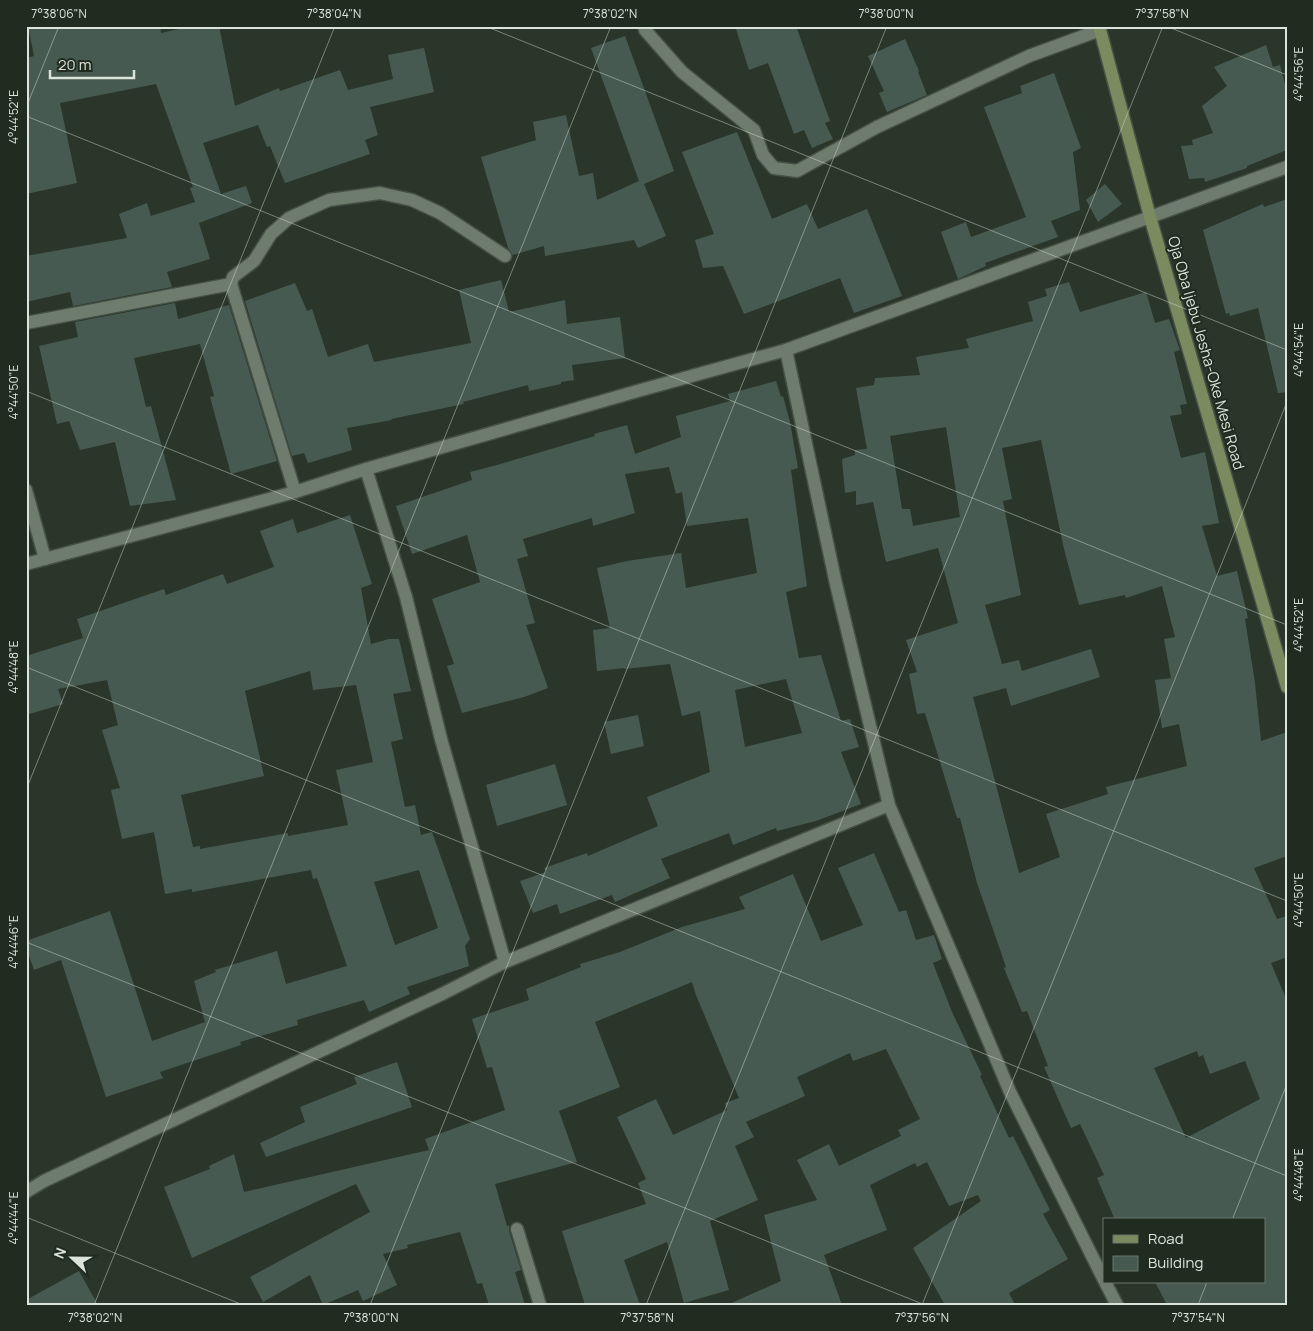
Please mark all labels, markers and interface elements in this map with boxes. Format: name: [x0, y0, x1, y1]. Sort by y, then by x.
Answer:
text: 7°38'06"N: [31, 5, 87, 22]
text: 7°38'04"N: [307, 5, 361, 22]
text: 7°38'02"N: [583, 5, 637, 22]
text: 7°38'00"N: [858, 5, 914, 22]
text: 7°37'58"N: [1135, 5, 1189, 22]
text: 4°44'56"E: [1290, 46, 1307, 101]
scale bar: [50, 48, 134, 80]
text: 20 m: [58, 54, 91, 75]
text: 4°44'52"E: [5, 90, 22, 144]
street label: Oja Oba Ijebu Jesha-Oke Mesi Road: [1163, 234, 1250, 472]
text: 4°44'54"E: [1290, 323, 1307, 377]
text: 4°44'50"E: [5, 364, 22, 419]
text: 4°44'52"E: [1290, 598, 1307, 652]
text: 4°44'48"E: [5, 640, 22, 694]
text: 4°44'50"E: [1290, 872, 1307, 927]
text: 4°44'46"E: [5, 915, 22, 969]
text: 4°44'48"E: [1290, 1148, 1307, 1202]
text: 4°44'44"E: [5, 1191, 22, 1244]
legend: [1103, 1218, 1266, 1284]
text: Road: [1148, 1228, 1184, 1249]
north arrow: [48, 1234, 98, 1284]
text: N: [49, 1245, 70, 1261]
text: Building: [1148, 1252, 1203, 1273]
text: 7°38'02"N: [68, 1309, 122, 1326]
text: 7°38'00"N: [343, 1309, 399, 1326]
text: 7°37'58"N: [620, 1309, 674, 1326]
text: 7°37'56"N: [895, 1309, 949, 1326]
text: 7°37'54"N: [1171, 1309, 1225, 1326]

